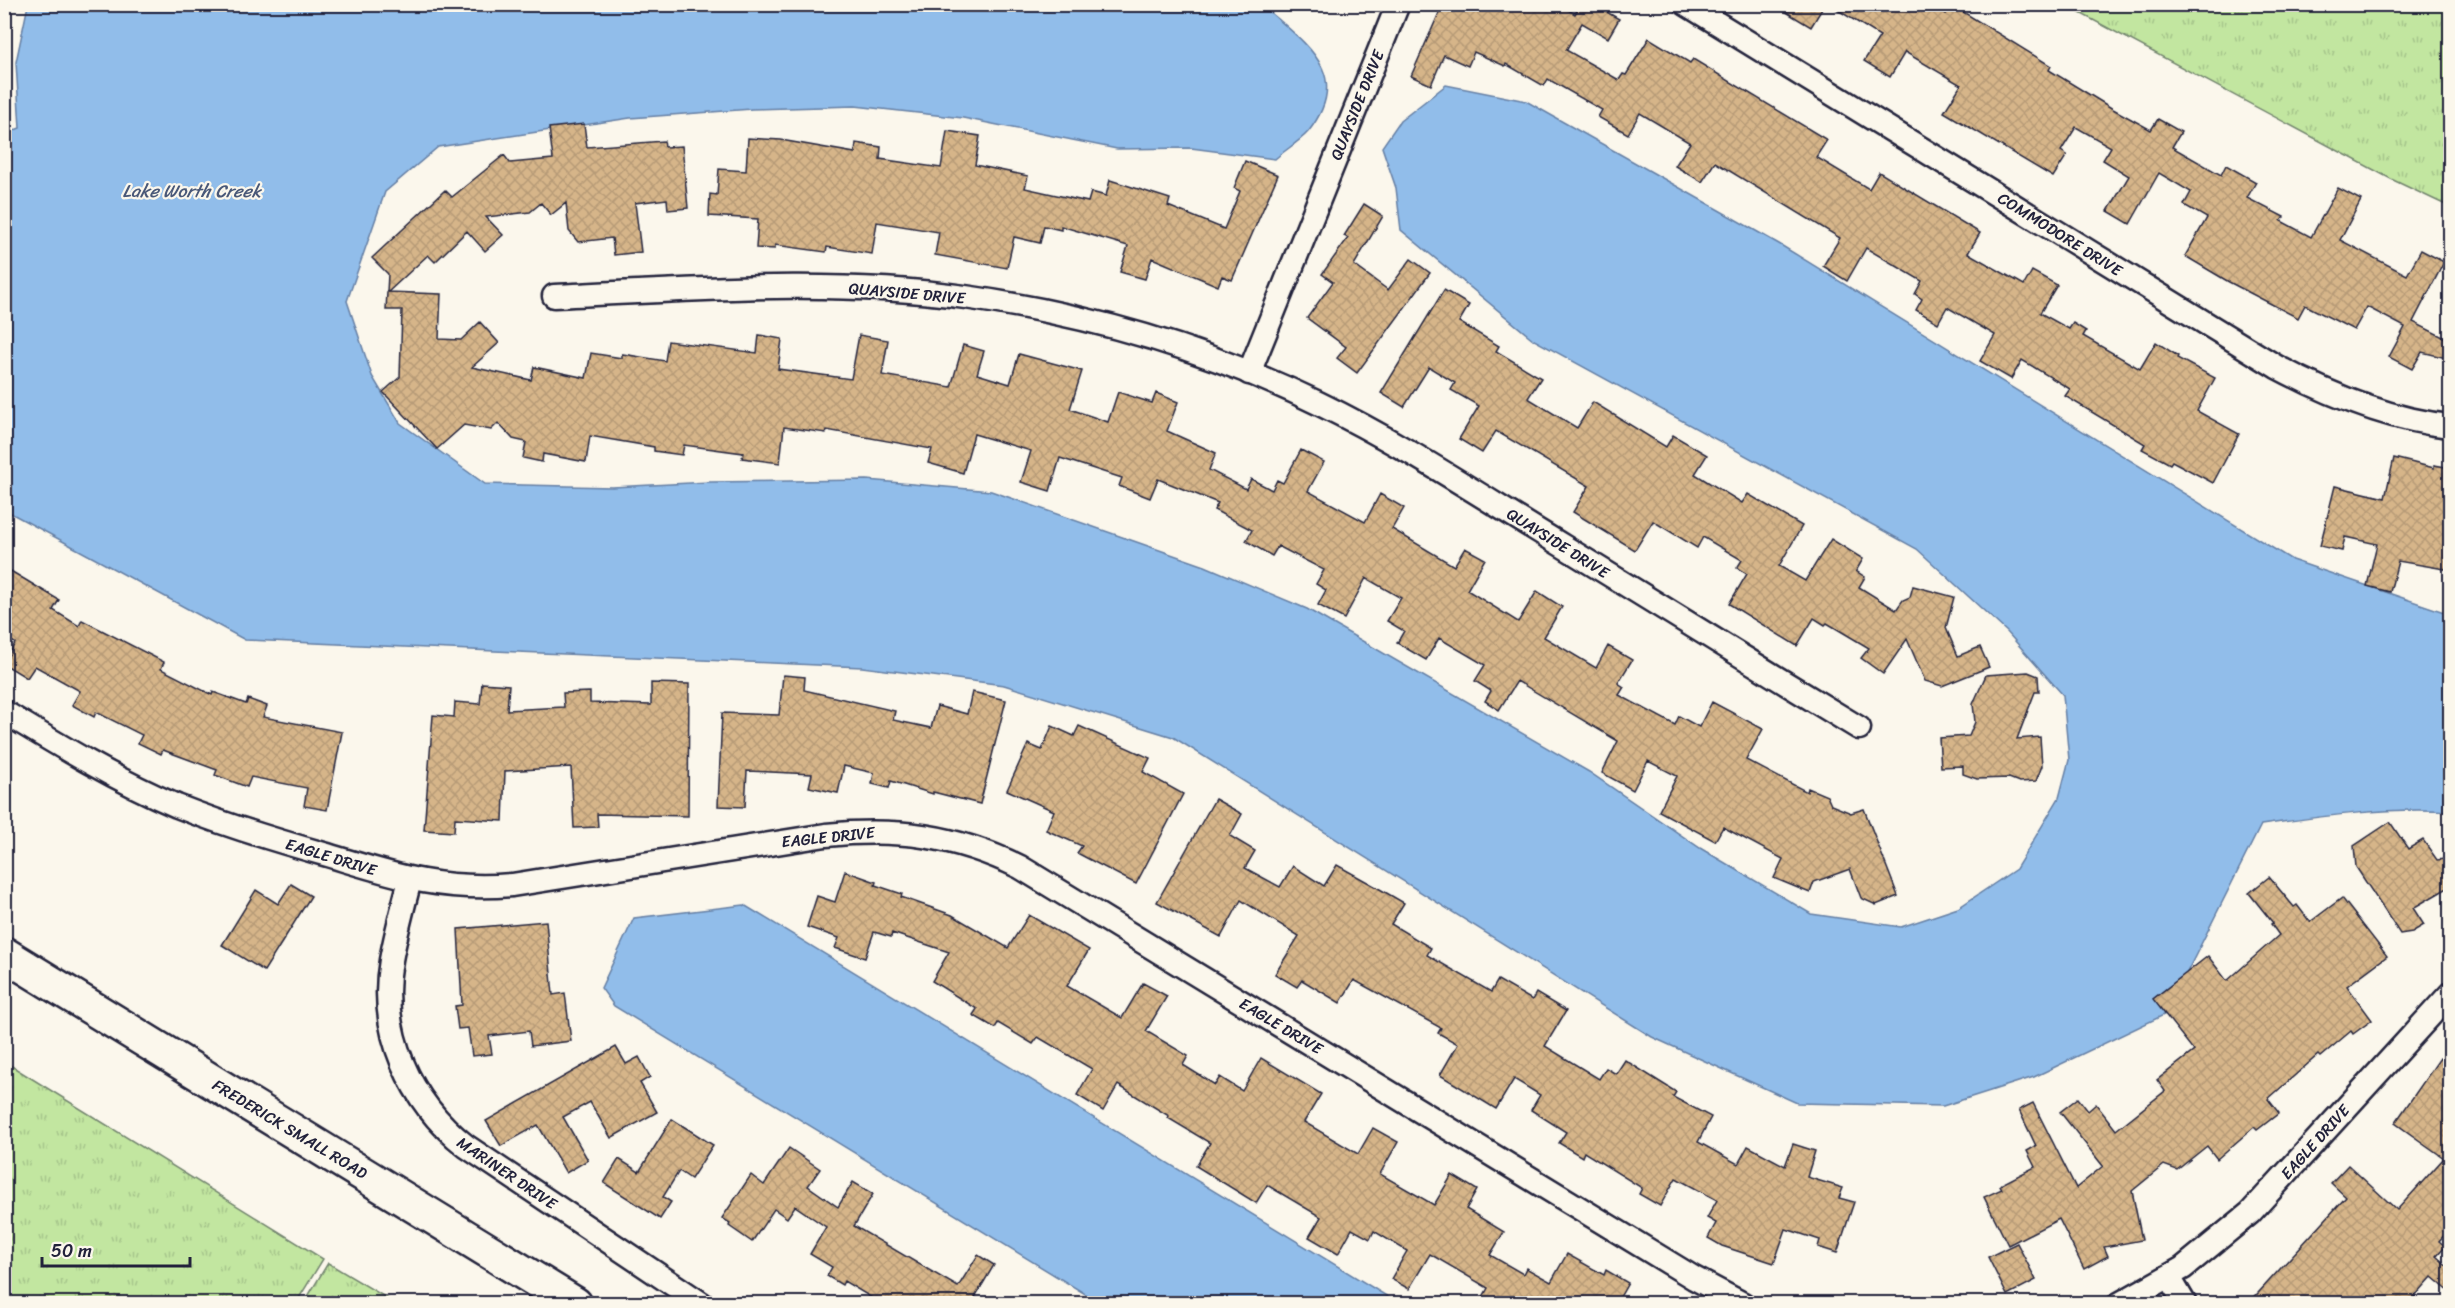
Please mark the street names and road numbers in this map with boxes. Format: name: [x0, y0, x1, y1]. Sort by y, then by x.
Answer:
street label: QUAYSIDE DRIVE: [1322, 44, 1393, 165]
street label: COMMODORE DRIVE: [1992, 184, 2129, 285]
street label: QUAYSIDE DRIVE: [848, 273, 968, 313]
street label: QUAYSIDE DRIVE: [1501, 500, 1616, 587]
street label: EAGLE DRIVE: [780, 818, 877, 856]
street label: EAGLE DRIVE: [282, 829, 381, 885]
street label: EAGLE DRIVE: [1233, 989, 1330, 1063]
street label: FREDERICK SMALL ROAD: [206, 1071, 374, 1187]
street label: EAGLE DRIVE: [2273, 1097, 2358, 1187]
street label: MARINER DRIVE: [451, 1129, 564, 1218]

